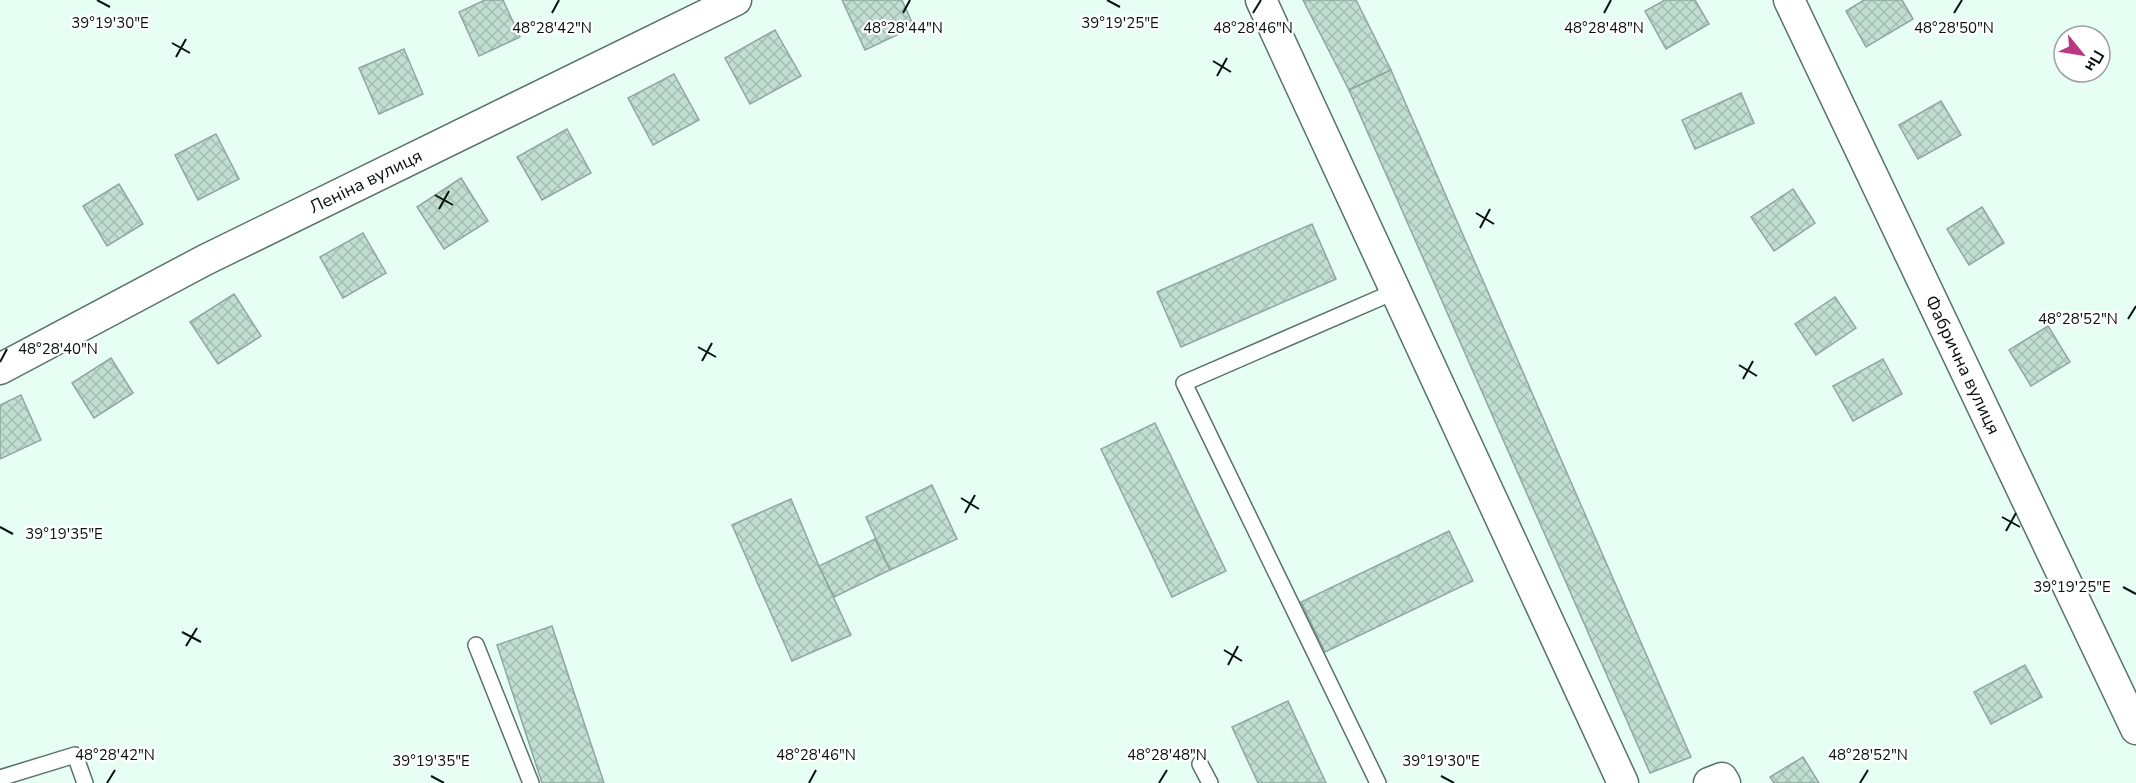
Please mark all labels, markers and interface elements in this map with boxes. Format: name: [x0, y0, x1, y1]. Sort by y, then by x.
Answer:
text: 39°19'30"E: [71, 13, 149, 33]
text: 39°19'25"E: [1081, 13, 1159, 33]
text: 48°28'42"N: [512, 18, 592, 38]
text: 48°28'44"N: [863, 18, 943, 38]
text: 48°28'46"N: [1213, 18, 1293, 38]
text: 48°28'48"N: [1564, 18, 1644, 38]
text: 48°28'50"N: [1914, 18, 1994, 38]
north arrow: [2052, 24, 2112, 84]
text: Пн: [2079, 46, 2109, 76]
street label: Леніна вулиця: [305, 144, 426, 219]
street label: Фабрична вулиця: [1919, 291, 2006, 438]
text: 48°28'52"N: [2038, 309, 2118, 329]
text: 48°28'40"N: [18, 339, 98, 359]
text: 39°19'35"E: [25, 524, 103, 544]
text: 39°19'25"E: [2033, 577, 2111, 597]
text: 48°28'42"N: [75, 745, 155, 765]
text: 48°28'46"N: [776, 745, 856, 765]
text: 48°28'48"N: [1127, 745, 1207, 765]
text: 48°28'52"N: [1828, 745, 1908, 765]
text: 39°19'35"E: [392, 751, 470, 771]
text: 39°19'30"E: [1402, 751, 1480, 771]

